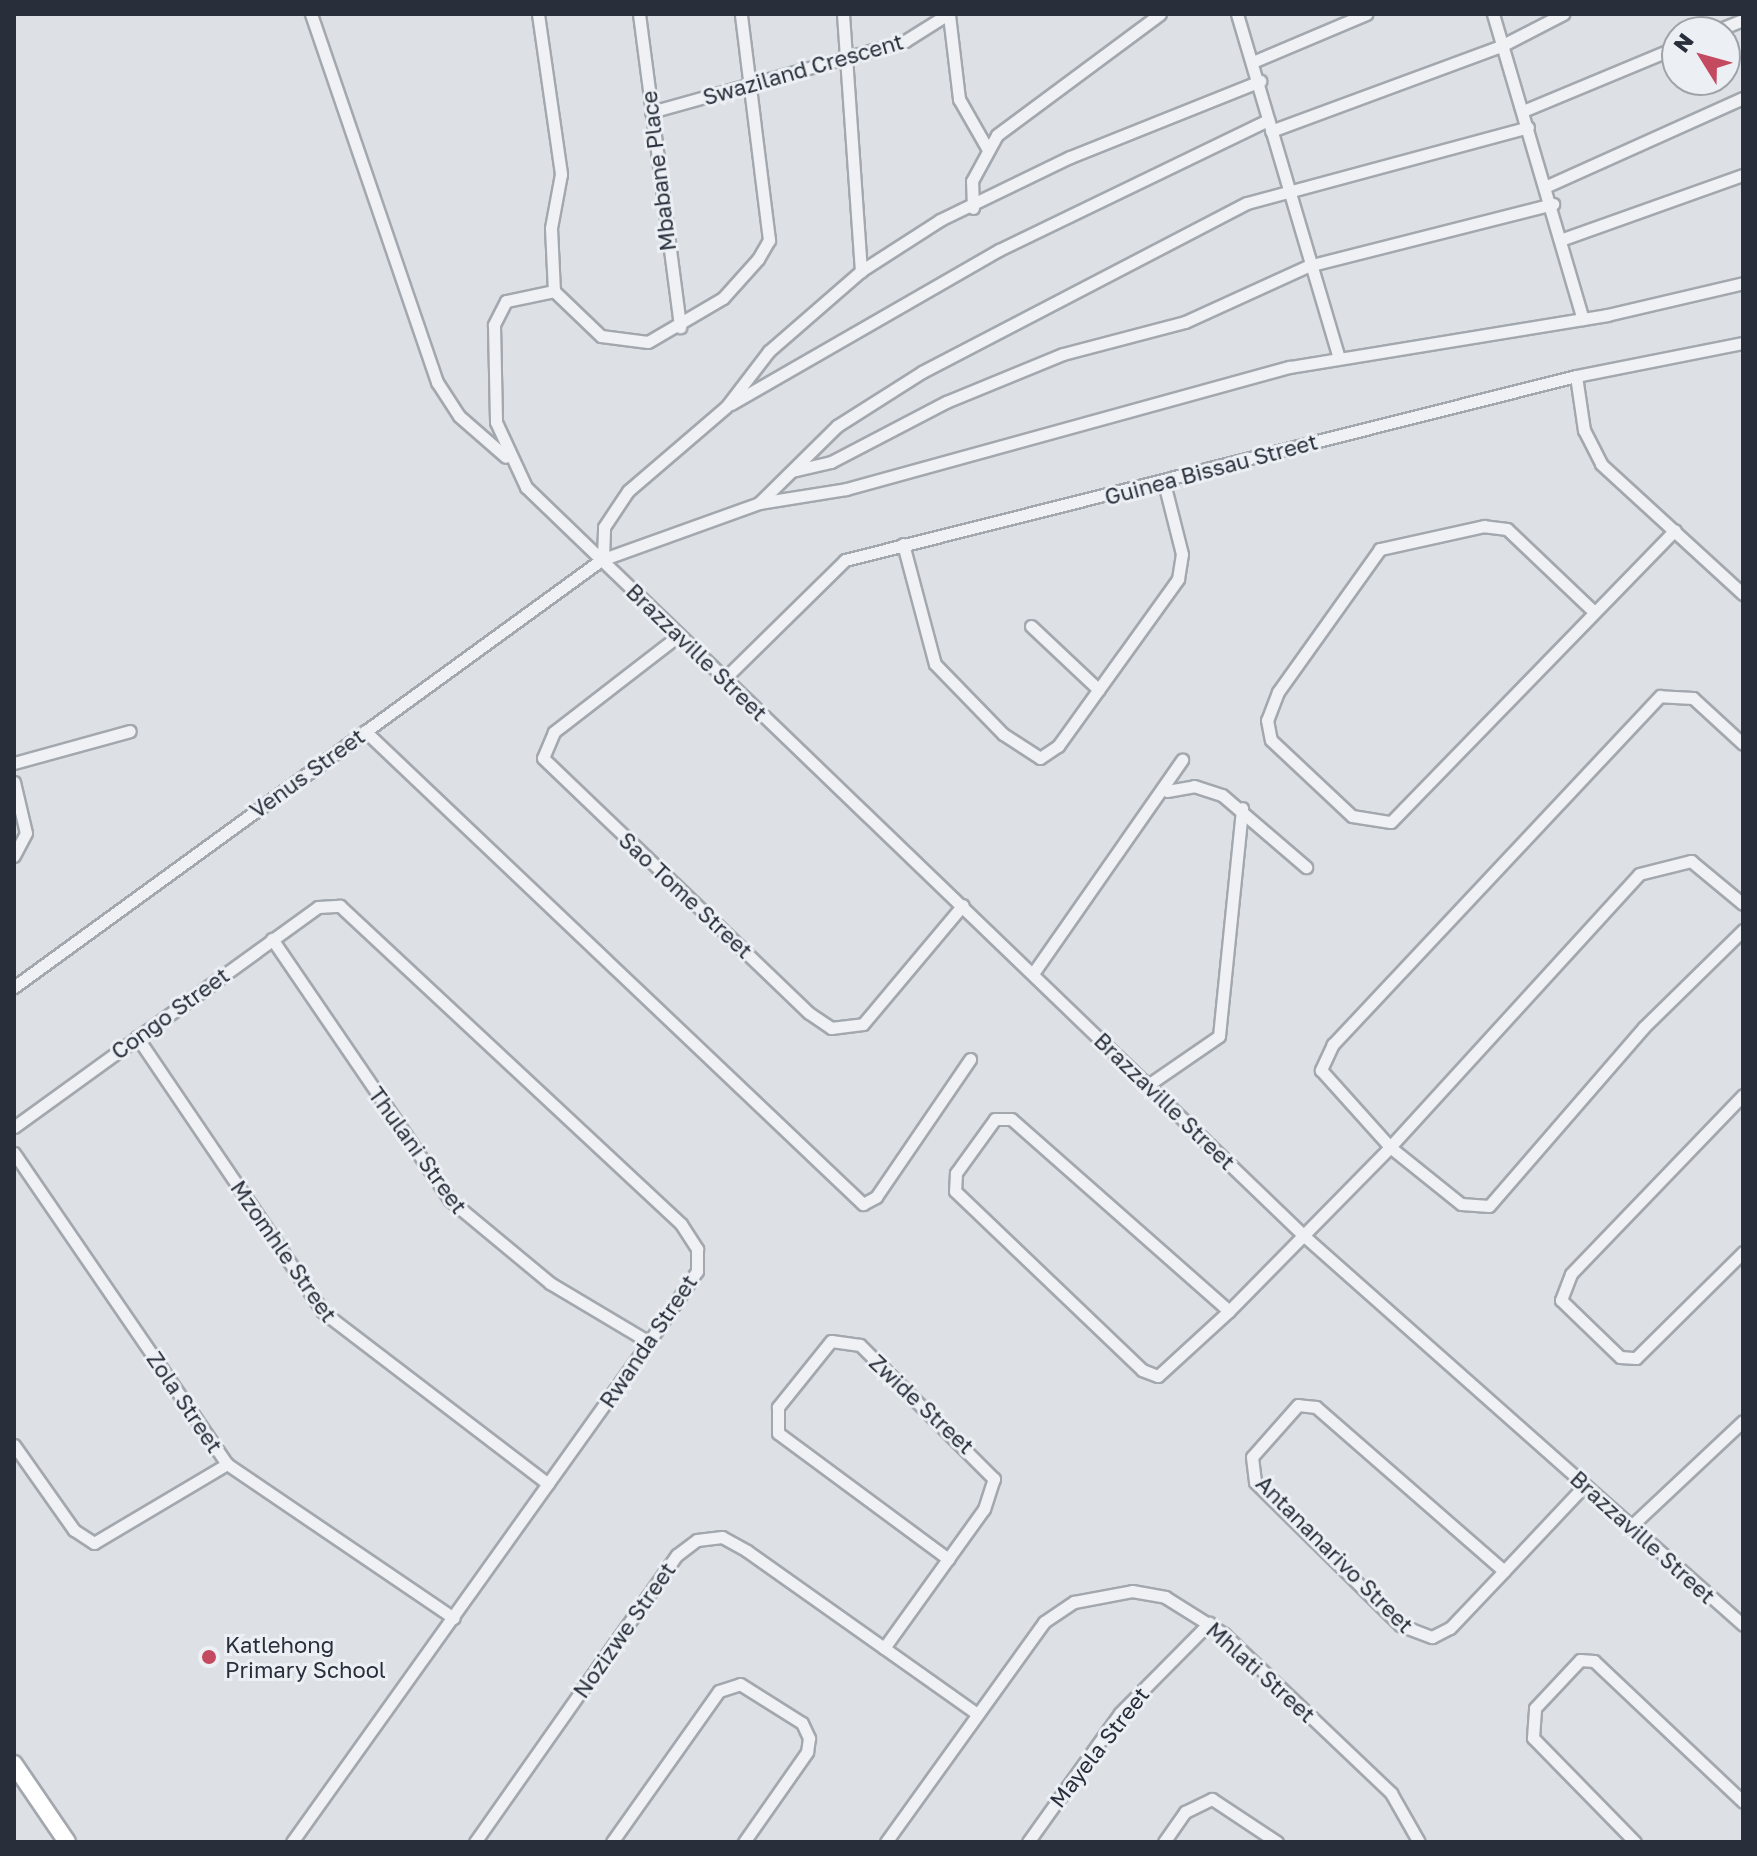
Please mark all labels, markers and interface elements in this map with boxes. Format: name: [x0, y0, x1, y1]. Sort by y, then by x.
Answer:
north arrow: [1661, 16, 1741, 96]
street label: Swaziland Crescent: [700, 28, 906, 110]
text: N: [1667, 28, 1699, 57]
street label: Mbabane Place: [635, 89, 681, 253]
street label: Guinea Bissau Street: [1102, 428, 1320, 510]
street label: Brazzaville Street: [621, 578, 773, 726]
street label: Venus Street: [245, 723, 369, 823]
street label: Sao Tome Street: [614, 826, 758, 964]
street label: Congo Street: [106, 961, 234, 1065]
street label: Brazzaville Street: [1089, 1027, 1241, 1175]
street label: Thulani Street: [363, 1082, 473, 1218]
street label: Mzomhle Street: [225, 1175, 343, 1327]
street label: Rwanda Street: [594, 1269, 702, 1413]
street label: Zola Street: [142, 1347, 228, 1457]
street label: Zwide Street: [864, 1349, 980, 1459]
street label: Brazzaville Street: [1565, 1465, 1721, 1609]
street label: Antananarivo Street: [1251, 1470, 1419, 1638]
street label: Nozizwe Street: [567, 1557, 681, 1703]
street label: Mhlati Street: [1201, 1616, 1321, 1728]
place label: Katlehong Primary School: [225, 1631, 386, 1682]
marker: Katlehong Primary School: [200, 1648, 218, 1666]
street label: Mayela Street: [1044, 1681, 1154, 1813]

